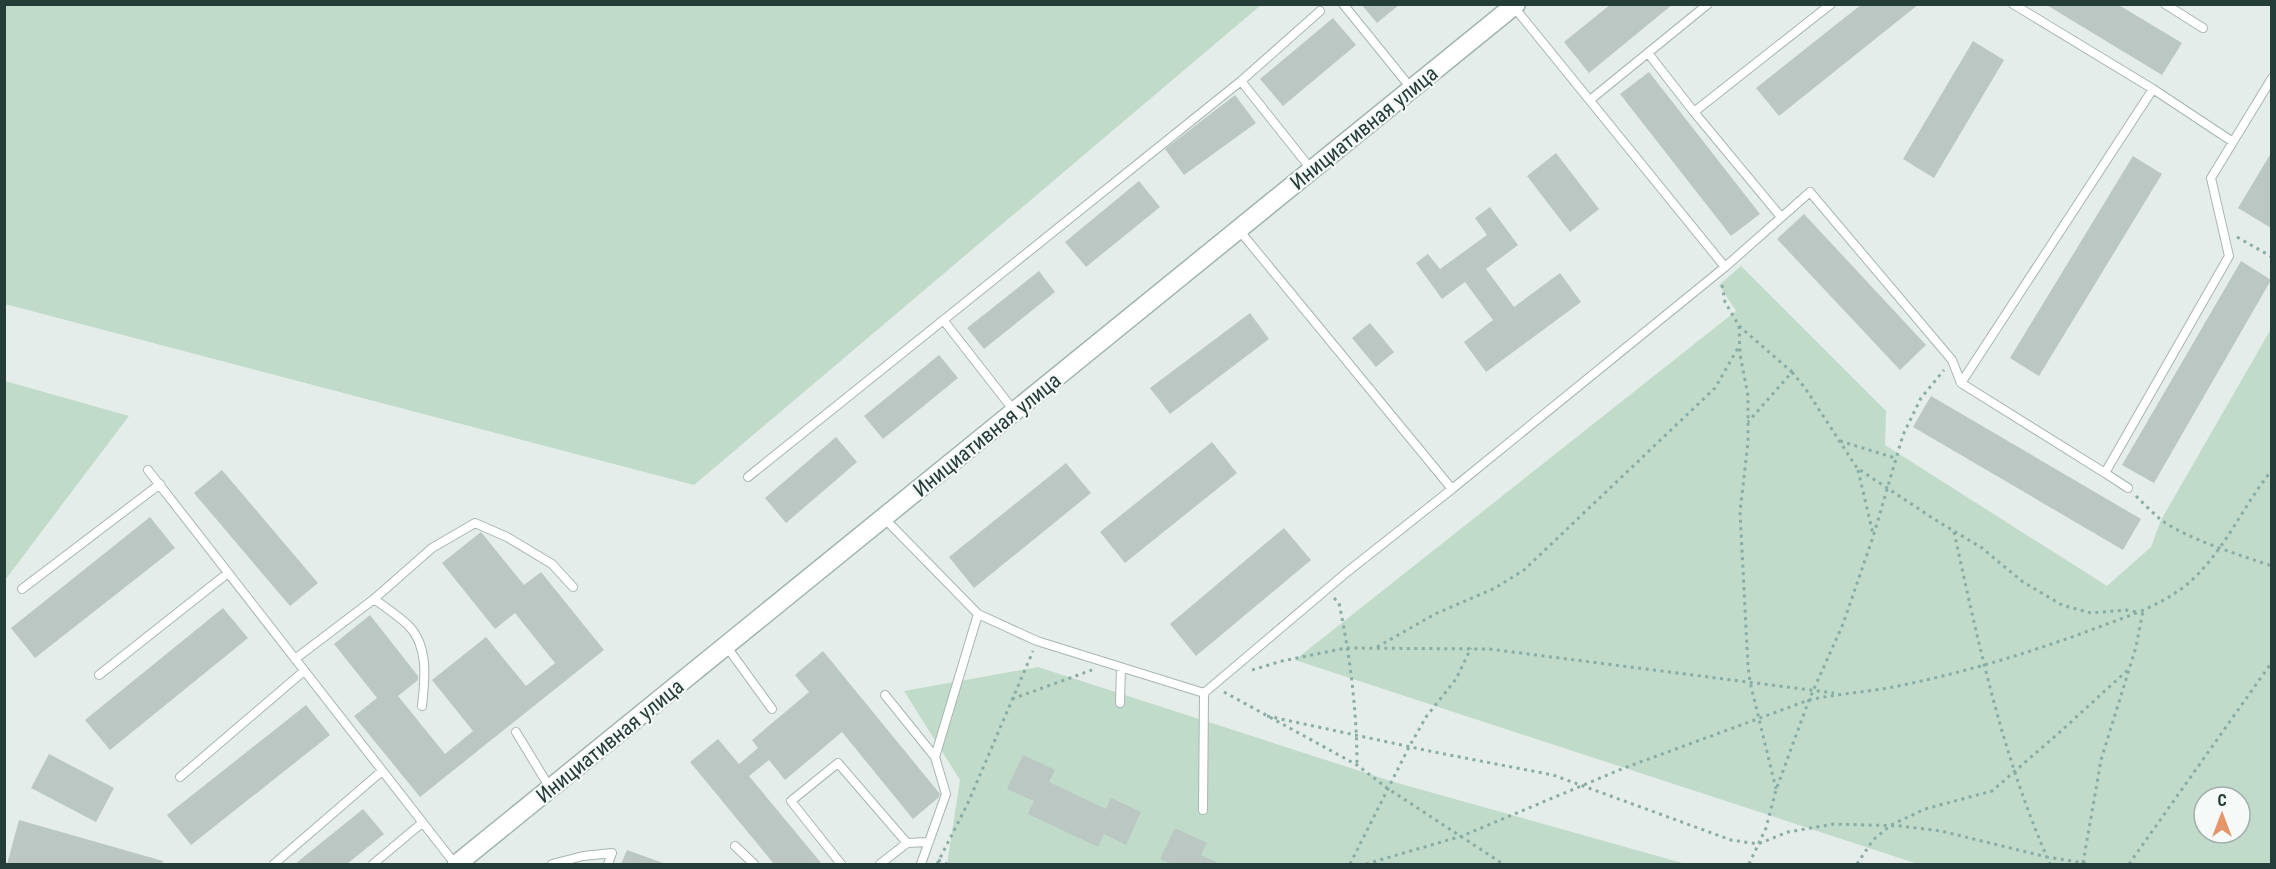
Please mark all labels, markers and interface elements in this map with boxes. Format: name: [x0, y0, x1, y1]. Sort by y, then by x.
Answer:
street label: Инициативная улица: [1285, 61, 1443, 195]
street label: Инициативная улица: [908, 368, 1066, 502]
street label: Инициативная улица: [531, 674, 689, 808]
north arrow: [2192, 785, 2252, 845]
text: С: [2217, 791, 2227, 810]

